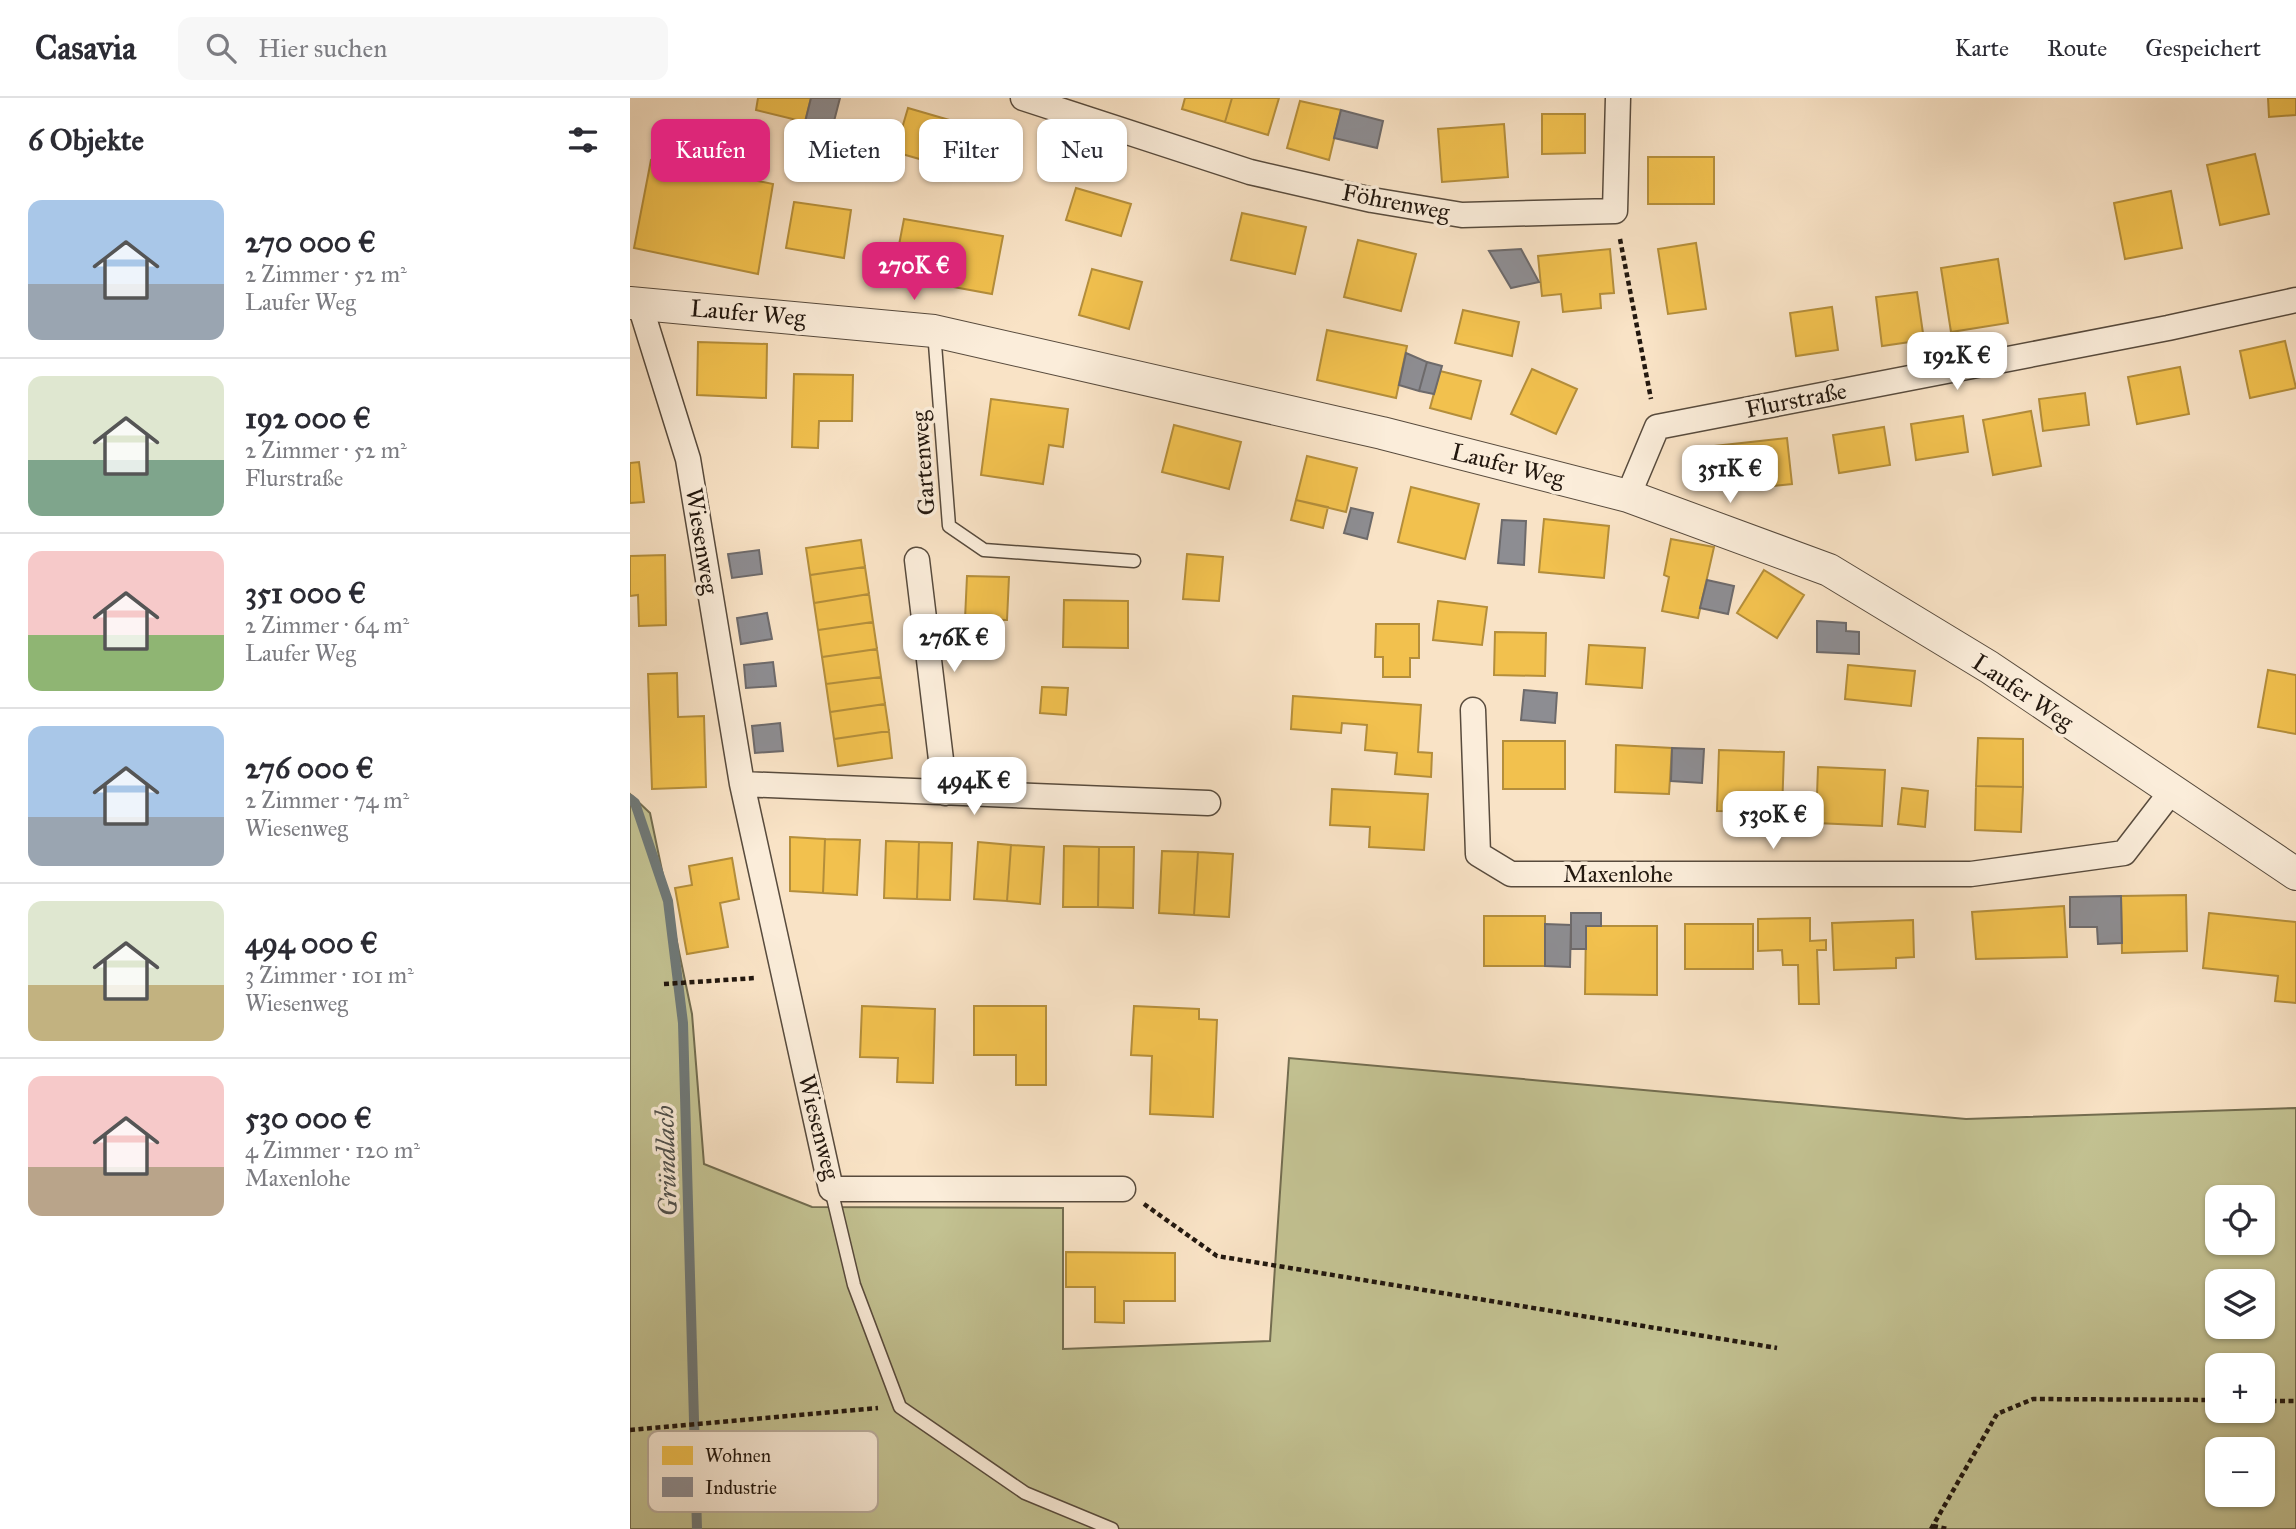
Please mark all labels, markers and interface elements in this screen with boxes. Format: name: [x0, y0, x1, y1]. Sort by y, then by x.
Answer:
search box: [178, 17, 668, 80]
text: Casavia: [35, 28, 136, 68]
icon: search: [202, 29, 240, 67]
text: Hier suchen: [258, 32, 387, 64]
text: Karte: [1954, 33, 2009, 63]
text: Route: [2047, 33, 2107, 63]
text: Gespeichert: [2145, 33, 2261, 63]
chip: Kaufen: [651, 119, 770, 182]
chip: Mieten: [784, 119, 905, 182]
chip: Filter: [919, 119, 1023, 182]
chip: Neu: [1037, 119, 1127, 182]
icon: filters: [564, 121, 602, 159]
text: 6 Objekte: [28, 122, 144, 158]
street label: Föhrenweg: [1340, 177, 1453, 227]
text: 270 000 €: [245, 224, 376, 260]
icon: home: [84, 228, 168, 312]
pin: 270K €: [857, 242, 971, 302]
text: 270K €: [878, 251, 950, 279]
text: 2 Zimmer · 52 m²: [245, 260, 407, 288]
text: Laufer Weg: [245, 288, 356, 316]
street label: Laufer Weg: [689, 293, 808, 333]
pin: 192K €: [1900, 332, 2014, 392]
text: 192K €: [1923, 341, 1991, 369]
street label: Flurstraße: [1743, 375, 1849, 425]
text: 192 000 €: [245, 400, 371, 436]
icon: home: [84, 404, 168, 488]
street label: Gartenweg: [904, 409, 942, 516]
text: 2 Zimmer · 52 m²: [245, 436, 407, 464]
street label: Laufer Weg: [1448, 436, 1569, 494]
pin: 351K €: [1673, 446, 1787, 505]
text: 351K €: [1698, 454, 1762, 482]
text: Flurstraße: [245, 464, 343, 492]
street label: Wiesenweg: [679, 486, 725, 597]
text: 351 000 €: [245, 575, 366, 611]
icon: home: [84, 579, 168, 663]
text: 2 Zimmer · 64 m²: [245, 611, 409, 639]
pin: 276K €: [897, 614, 1011, 674]
text: 276K €: [919, 623, 989, 651]
text: Laufer Weg: [245, 639, 356, 667]
street label: Laufer Weg: [1967, 647, 2080, 737]
text: 276 000 €: [245, 750, 374, 786]
icon: home: [84, 754, 168, 838]
pin: 494K €: [917, 758, 1031, 817]
text: 494K €: [937, 766, 1011, 794]
text: 2 Zimmer · 74 m²: [245, 786, 409, 814]
pin: 530K €: [1716, 792, 1830, 851]
text: 530K €: [1739, 800, 1807, 828]
text: Wiesenweg: [245, 814, 348, 842]
street label: Maxenlohe: [1563, 859, 1673, 889]
text: 494 000 €: [245, 925, 378, 961]
icon: home: [84, 929, 168, 1013]
text: 3 Zimmer · 101 m²: [245, 961, 414, 989]
text: Wiesenweg: [245, 989, 348, 1017]
street label: Wiesenweg: [791, 1071, 847, 1184]
text: 530 000 €: [245, 1100, 372, 1136]
icon: home: [84, 1104, 168, 1188]
water label: Gründlach: [648, 1105, 684, 1217]
text: 4 Zimmer · 120 m²: [245, 1136, 420, 1164]
text: Maxenlohe: [245, 1164, 351, 1192]
map controls: [2205, 1185, 2275, 1507]
button: locate: [2205, 1185, 2275, 1255]
button: layers: [2205, 1269, 2275, 1339]
button: +: [2205, 1353, 2275, 1423]
legend: [648, 1431, 878, 1512]
button: −: [2205, 1437, 2275, 1507]
text: Wohnen: [705, 1444, 771, 1467]
text: Industrie: [705, 1476, 777, 1499]

